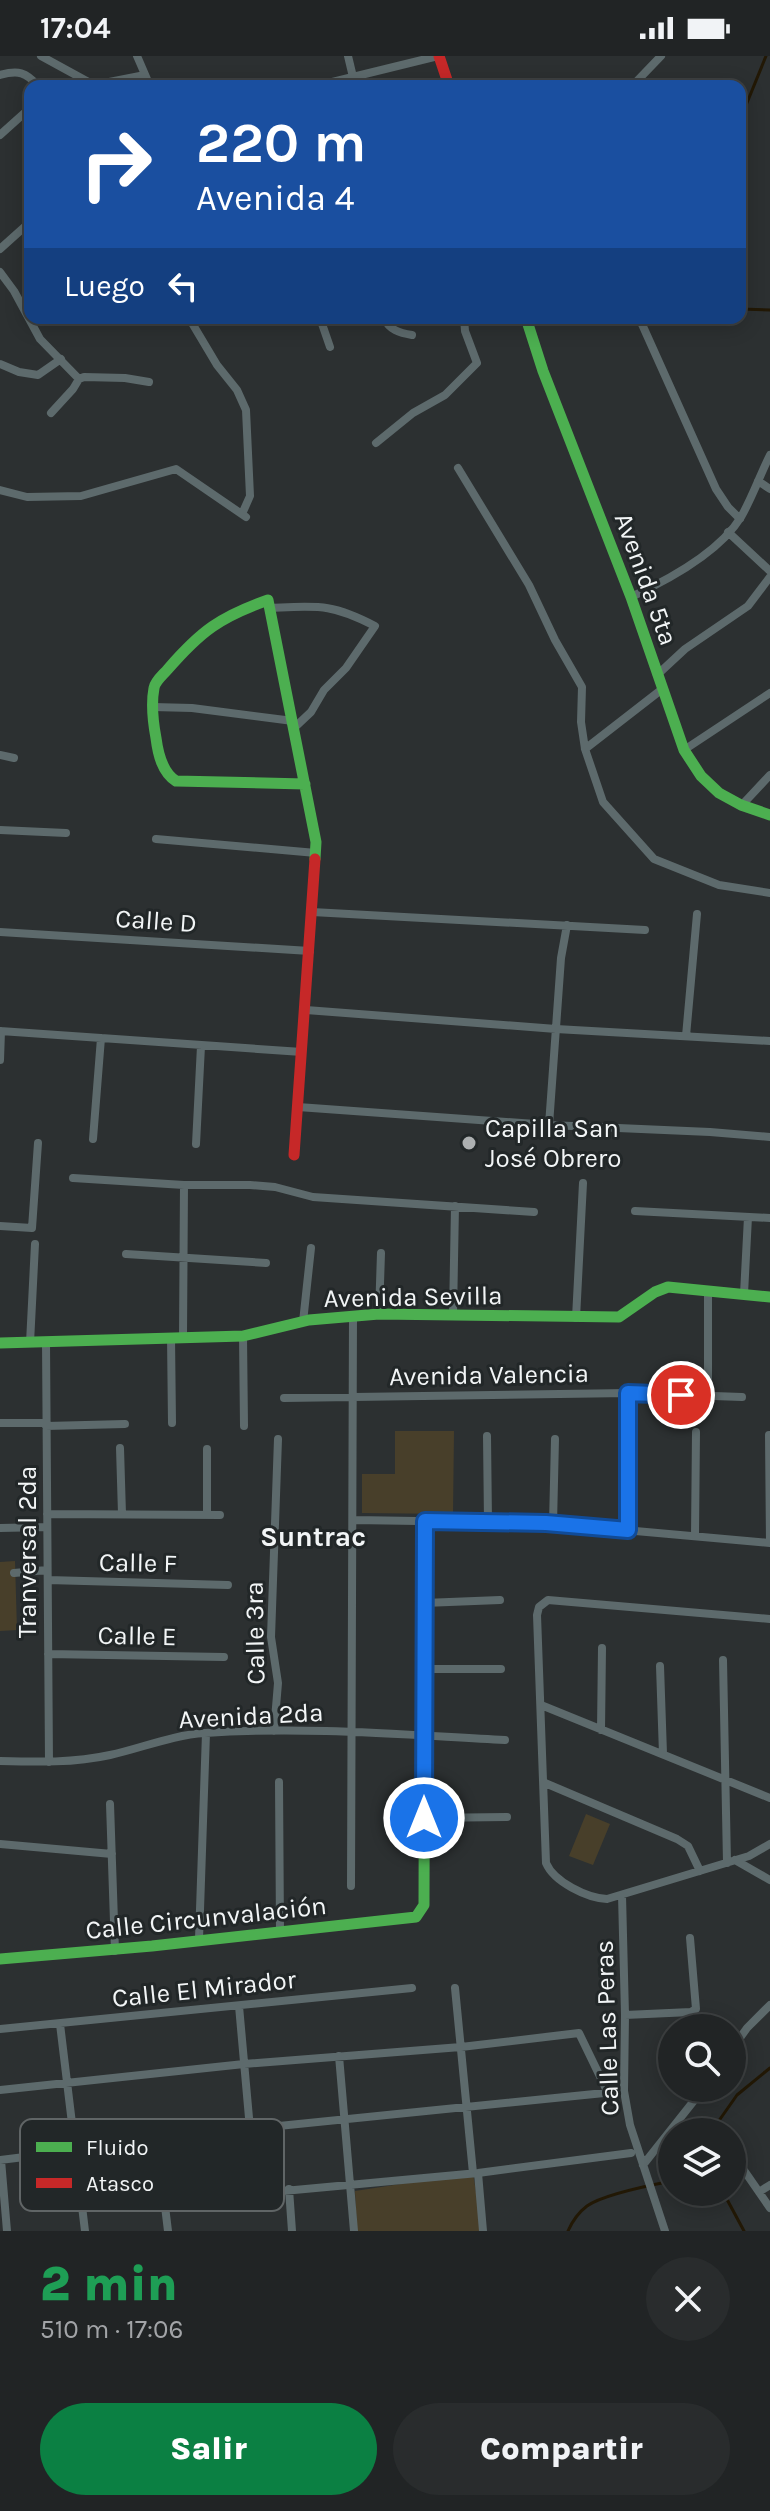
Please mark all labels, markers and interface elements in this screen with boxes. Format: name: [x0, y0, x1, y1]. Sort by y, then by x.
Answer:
text: 17:04: [40, 10, 111, 46]
text: 220 m: [196, 110, 367, 175]
icon: right: [64, 112, 168, 216]
text: Avenida 4: [196, 177, 355, 219]
icon: left: [161, 264, 205, 308]
text: Luego: [64, 268, 145, 304]
street label: Avenida 5ta: [608, 508, 684, 650]
street label: Calle D: [114, 903, 198, 939]
place label: Capilla San José Obrero: [485, 1113, 621, 1174]
marker: Capilla San José Obrero: [460, 1134, 478, 1152]
street label: Avenida Sevilla: [323, 1280, 503, 1314]
street label: Avenida Valencia: [389, 1358, 589, 1392]
pin: [647, 1361, 715, 1429]
icon: arrive: [659, 1373, 703, 1417]
street label: Tranversal 2da: [12, 1466, 43, 1638]
district label: Suntrac: [260, 1520, 366, 1553]
street label: Calle F: [99, 1547, 177, 1579]
street label: Calle 3ra: [239, 1581, 271, 1685]
street label: Calle E: [97, 1620, 177, 1652]
street label: Avenida 2da: [178, 1697, 324, 1735]
position arrow: [382, 1776, 466, 1860]
street label: Calle Circunvalación: [84, 1890, 328, 1946]
street label: Calle Las Peras: [588, 1940, 626, 2116]
street label: Calle El Mirador: [110, 1964, 298, 2014]
map controls: [658, 2014, 746, 2206]
button: search: [658, 2014, 746, 2102]
button: layers: [658, 2118, 746, 2206]
legend: [20, 2119, 284, 2211]
text: Fluido: [86, 2135, 149, 2161]
text: Atasco: [86, 2171, 154, 2197]
text: 2 min: [40, 2256, 178, 2312]
button: close: [646, 2257, 730, 2341]
text: 510 m · 17:06: [40, 2314, 183, 2345]
button: Salir: [40, 2403, 377, 2495]
button: Compartir: [393, 2403, 730, 2495]

